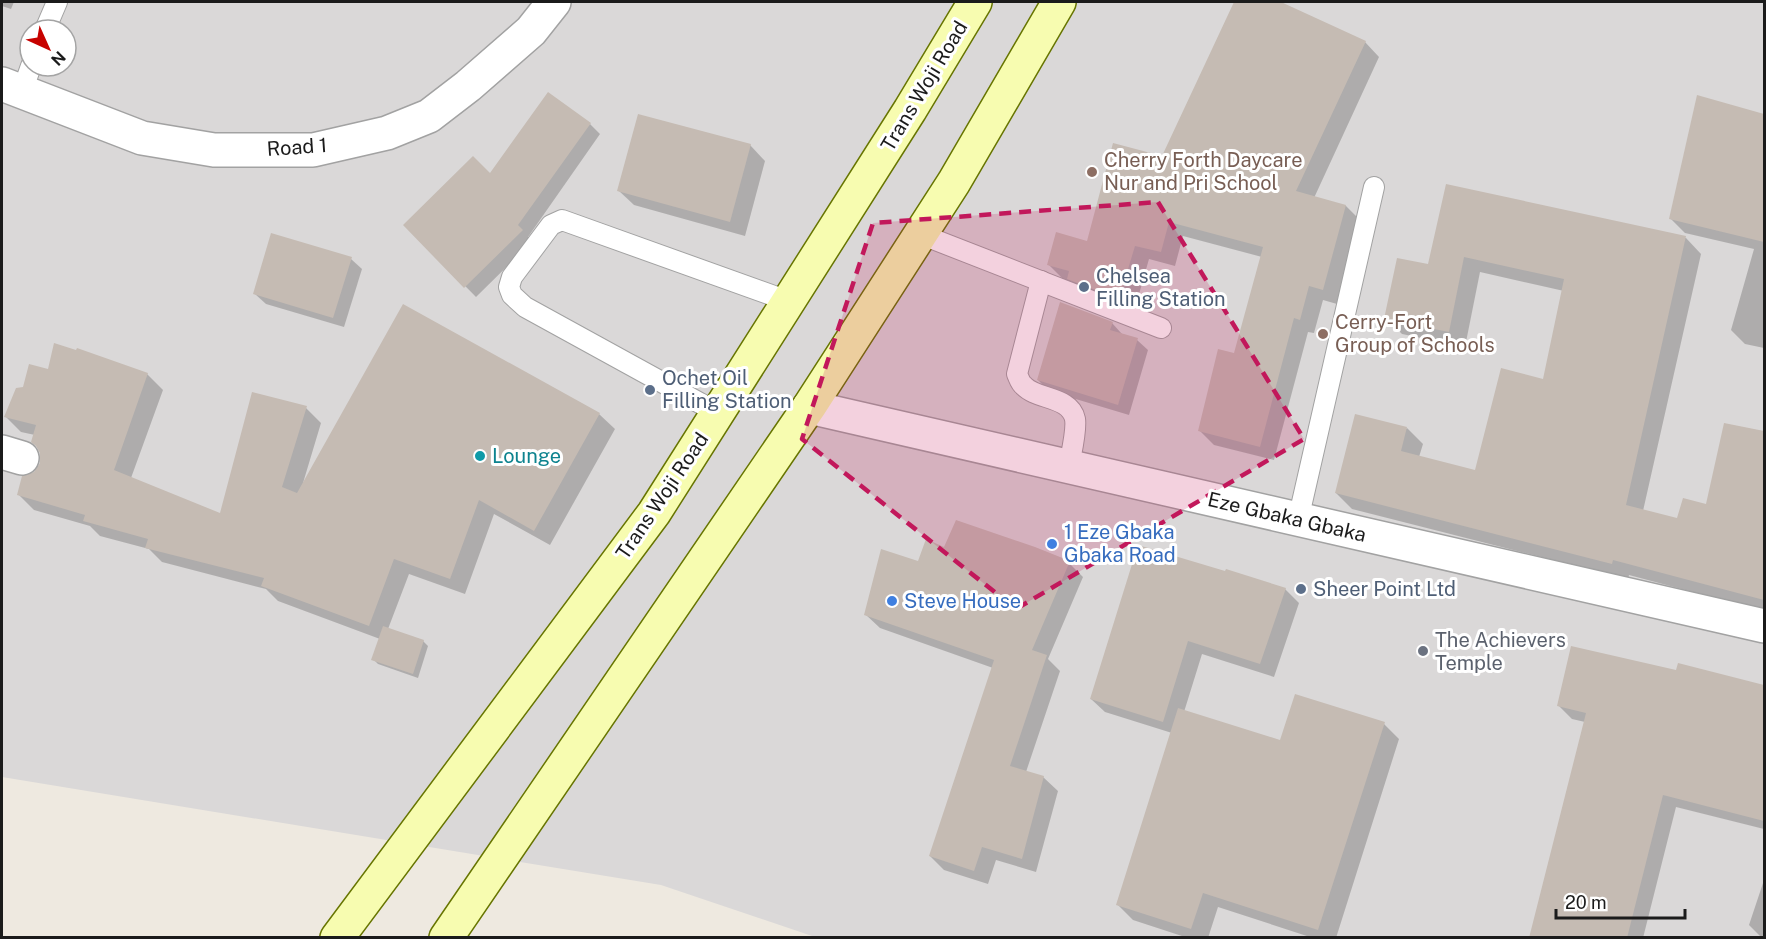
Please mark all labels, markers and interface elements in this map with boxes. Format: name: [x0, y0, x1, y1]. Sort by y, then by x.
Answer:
street label: Trans Woji Road: [876, 17, 972, 155]
north arrow: [18, 18, 78, 78]
text: N: [47, 47, 69, 69]
street label: Road 1: [266, 133, 328, 161]
place label: Cherry Forth Daycare Nur and Pri School: [1104, 148, 1303, 195]
marker: Cherry Forth Daycare Nur and Pri School: [1085, 165, 1099, 179]
place label: Chelsea Filling Station: [1096, 264, 1226, 311]
marker: Chelsea Filling Station: [1077, 280, 1091, 294]
place label: Cerry-Fort Group of Schools: [1335, 310, 1495, 357]
marker: Cerry-Fort Group of Schools: [1316, 327, 1330, 341]
place label: Ochet Oil Filling Station: [662, 366, 792, 413]
marker: Ochet Oil Filling Station: [643, 383, 657, 397]
street label: Trans Woji Road: [611, 428, 713, 564]
place label: Lounge: [492, 444, 561, 468]
marker: Lounge: [473, 449, 487, 463]
street label: Eze Gbaka Gbaka: [1205, 487, 1369, 547]
place label: 1 Eze Gbaka Gbaka Road: [1064, 520, 1176, 567]
marker: 1 Eze Gbaka Gbaka Road: [1045, 537, 1059, 551]
place label: Sheer Point Ltd: [1313, 577, 1456, 601]
marker: Sheer Point Ltd: [1294, 582, 1308, 596]
place label: Steve House: [904, 589, 1021, 613]
marker: Steve House: [885, 594, 899, 608]
place label: The Achievers Temple: [1435, 628, 1566, 675]
marker: The Achievers Temple: [1416, 644, 1430, 658]
scale bar: [1556, 882, 1685, 920]
text: 20 m: [1565, 892, 1607, 913]

